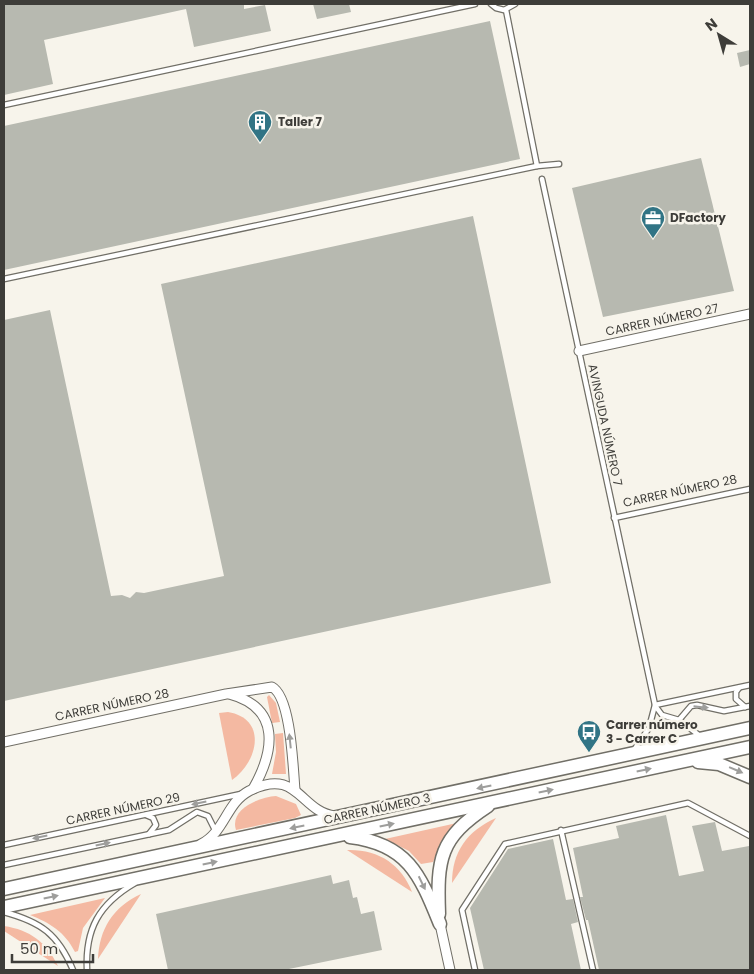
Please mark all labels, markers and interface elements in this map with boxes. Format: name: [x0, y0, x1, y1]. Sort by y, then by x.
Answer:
north arrow: [694, 10, 744, 60]
text: N: [701, 13, 721, 36]
building icon: Taller 7: [247, 109, 273, 143]
place label: Taller 7: [278, 113, 322, 130]
office icon: DFactory: [640, 205, 666, 239]
place label: DFactory: [670, 209, 726, 226]
street label: CARRER NÚMERO 27: [604, 299, 720, 340]
street label: AVINGUDA NÚMERO 7: [584, 362, 627, 488]
street label: CARRER NÚMERO 28: [621, 470, 738, 511]
street label: CARRER NÚMERO 28: [53, 684, 170, 725]
one-way arrow: [693, 703, 709, 711]
place label: Carrer número 3 - Carrer C: [606, 716, 698, 747]
bus stop icon: Carrer número 3 - Carrer C: [576, 719, 602, 753]
one-way arrow: [286, 733, 294, 749]
one-way arrow: [637, 765, 653, 773]
one-way arrow: [729, 766, 743, 774]
one-way arrow: [476, 783, 492, 791]
one-way arrow: [538, 787, 553, 795]
street label: CARRER NÚMERO 29: [64, 788, 181, 829]
street label: CARRER NÚMERO 3: [322, 789, 432, 828]
one-way arrow: [192, 799, 207, 807]
one-way arrow: [379, 821, 395, 829]
one-way arrow: [289, 823, 305, 831]
one-way arrow: [33, 833, 48, 841]
one-way arrow: [95, 840, 110, 848]
one-way arrow: [203, 859, 218, 867]
one-way arrow: [419, 876, 427, 890]
one-way arrow: [44, 893, 59, 901]
scale bar: [12, 932, 94, 964]
text: 50 m: [20, 938, 58, 959]

